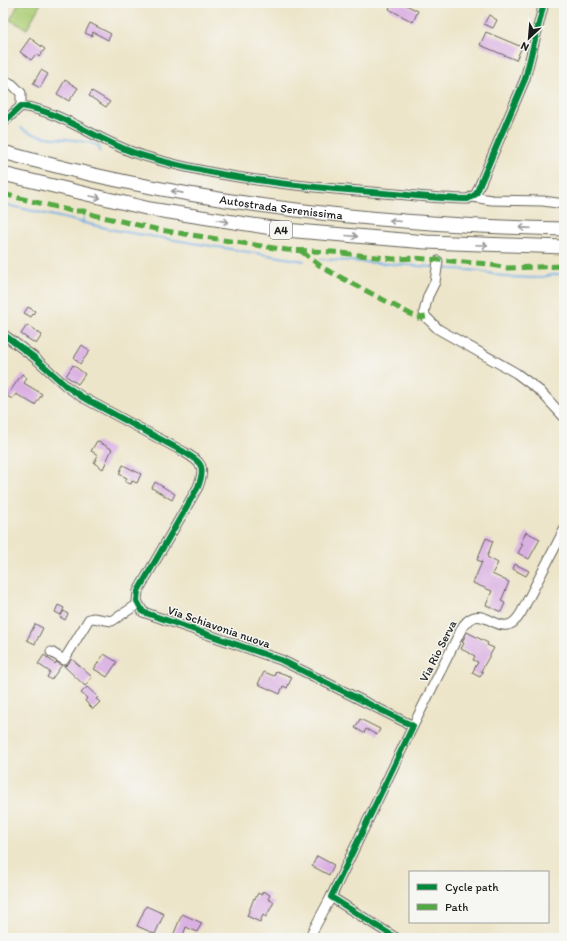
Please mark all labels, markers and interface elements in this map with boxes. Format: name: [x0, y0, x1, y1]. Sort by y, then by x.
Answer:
north arrow: [509, 18, 549, 58]
text: N: [519, 39, 531, 54]
one-way arrow: [171, 187, 184, 195]
street label: Autostrada Serenissima: [219, 192, 344, 222]
one-way arrow: [88, 193, 101, 201]
one-way arrow: [216, 217, 229, 225]
one-way arrow: [389, 217, 402, 224]
road number: A4: [270, 221, 292, 239]
one-way arrow: [519, 224, 532, 232]
one-way arrow: [345, 232, 358, 240]
one-way arrow: [475, 241, 488, 249]
street label: Via Schiavonia nuova: [166, 603, 273, 651]
street label: Via Rio Serva: [417, 617, 460, 684]
legend: [409, 871, 549, 923]
text: Cycle path: [445, 880, 499, 894]
text: Path: [445, 900, 468, 914]

